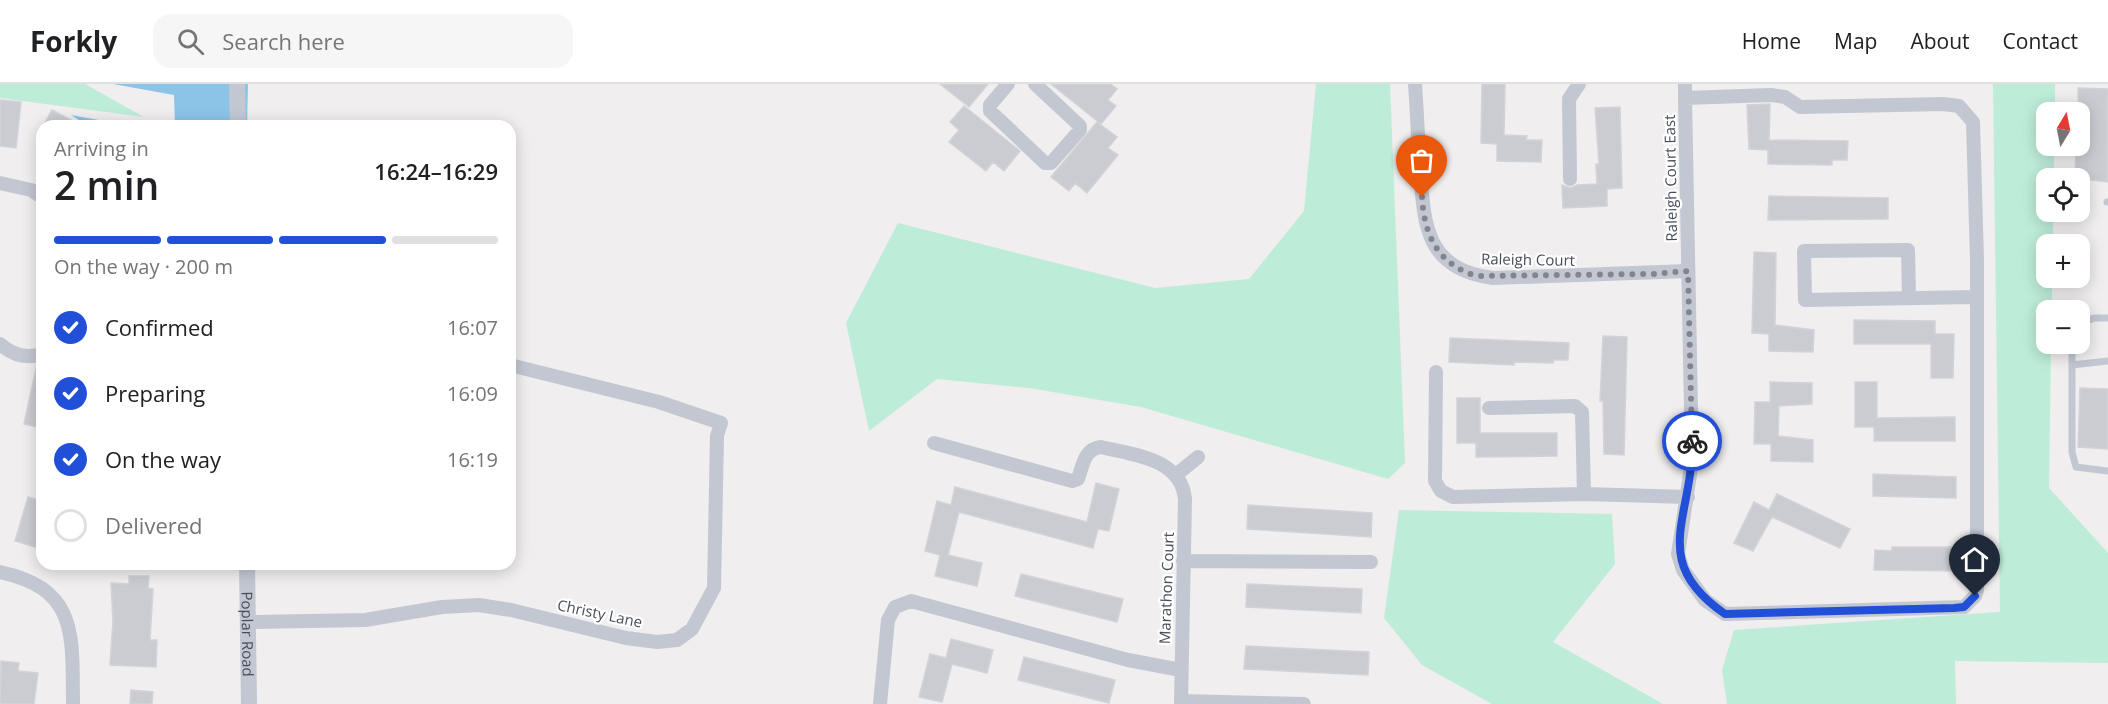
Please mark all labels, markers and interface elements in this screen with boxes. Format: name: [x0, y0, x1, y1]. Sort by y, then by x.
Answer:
search box: [153, 14, 573, 68]
text: Forkly: [30, 22, 117, 60]
icon: search: [174, 25, 207, 58]
text: Search here: [222, 26, 345, 56]
text: Home: [1742, 27, 1801, 55]
text: Map: [1834, 27, 1877, 55]
text: About: [1910, 27, 1970, 55]
text: Contact: [2003, 27, 2078, 55]
north arrow: [2036, 102, 2090, 156]
map controls: [2036, 102, 2090, 354]
street label: Raleigh Court East: [1659, 114, 1681, 242]
text: Arriving in: [54, 135, 149, 162]
pin: [1396, 135, 1447, 197]
icon: bag: [1405, 144, 1438, 177]
text: 16:24–16:29: [374, 156, 498, 186]
text: 2 min: [54, 158, 159, 211]
button: locate: [2036, 168, 2090, 222]
button: +: [2036, 234, 2090, 288]
street label: Raleigh Court: [1481, 248, 1575, 270]
text: On the way · 200 m: [54, 253, 233, 280]
button: −: [2036, 300, 2090, 354]
icon: check: [54, 311, 87, 344]
text: Confirmed: [105, 312, 214, 342]
text: 16:07: [447, 314, 498, 341]
icon: check: [54, 377, 87, 410]
text: Preparing: [105, 378, 205, 408]
text: 16:09: [447, 380, 498, 407]
courier: [1662, 411, 1722, 471]
icon: bike: [1676, 425, 1709, 458]
icon: check: [54, 443, 87, 476]
text: On the way: [105, 444, 221, 474]
text: 16:19: [447, 446, 498, 473]
text: Delivered: [105, 510, 203, 540]
street label: Marathon Court: [1154, 532, 1178, 644]
pin: [1949, 534, 2000, 596]
icon: home: [1958, 543, 1991, 576]
street label: Poplar Road: [237, 591, 259, 677]
street label: Christy Lane: [556, 594, 644, 632]

